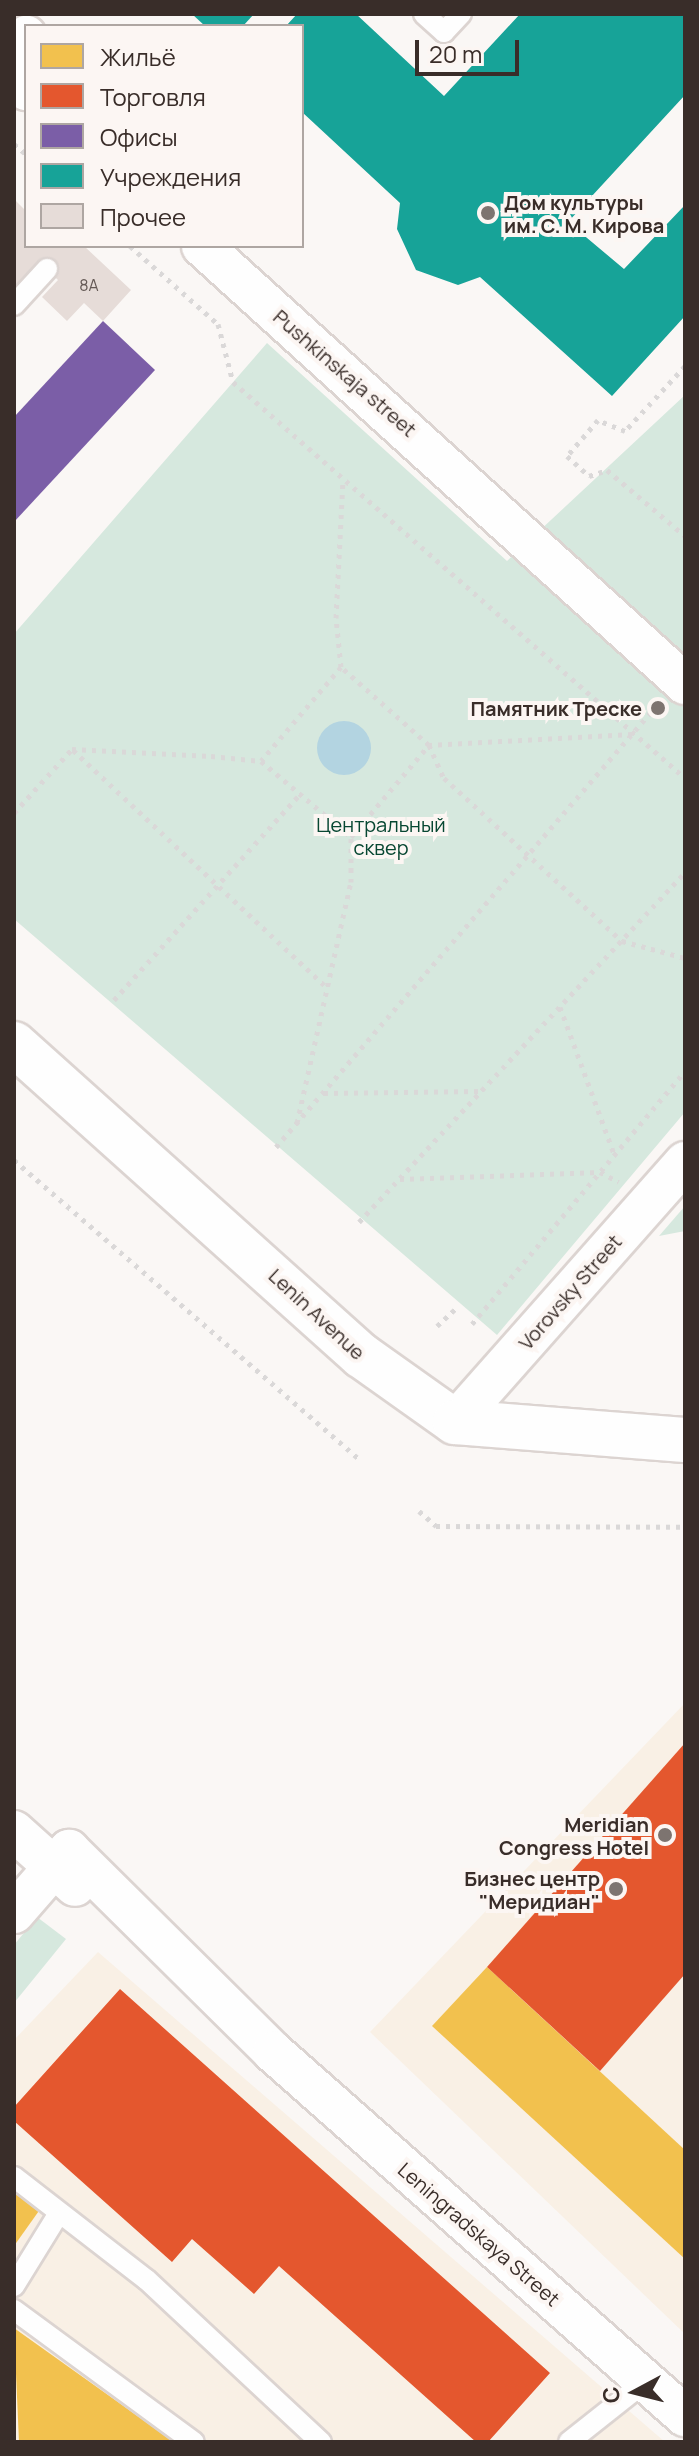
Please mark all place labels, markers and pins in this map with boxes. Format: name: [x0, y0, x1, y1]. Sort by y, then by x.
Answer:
place label: Дом культуры им. С. М. Кирова: [504, 190, 664, 237]
marker: Дом культуры им. С. М. Кирова: [479, 204, 497, 222]
place label: Памятник Треске: [470, 696, 642, 720]
marker: Памятник Треске: [649, 699, 667, 717]
place label: Meridian Congress Hotel: [499, 1812, 649, 1859]
marker: Meridian Congress Hotel: [656, 1826, 674, 1844]
place label: Бизнес центр "Меридиан": [464, 1866, 600, 1913]
marker: Бизнес центр "Меридиан": [607, 1880, 625, 1898]

